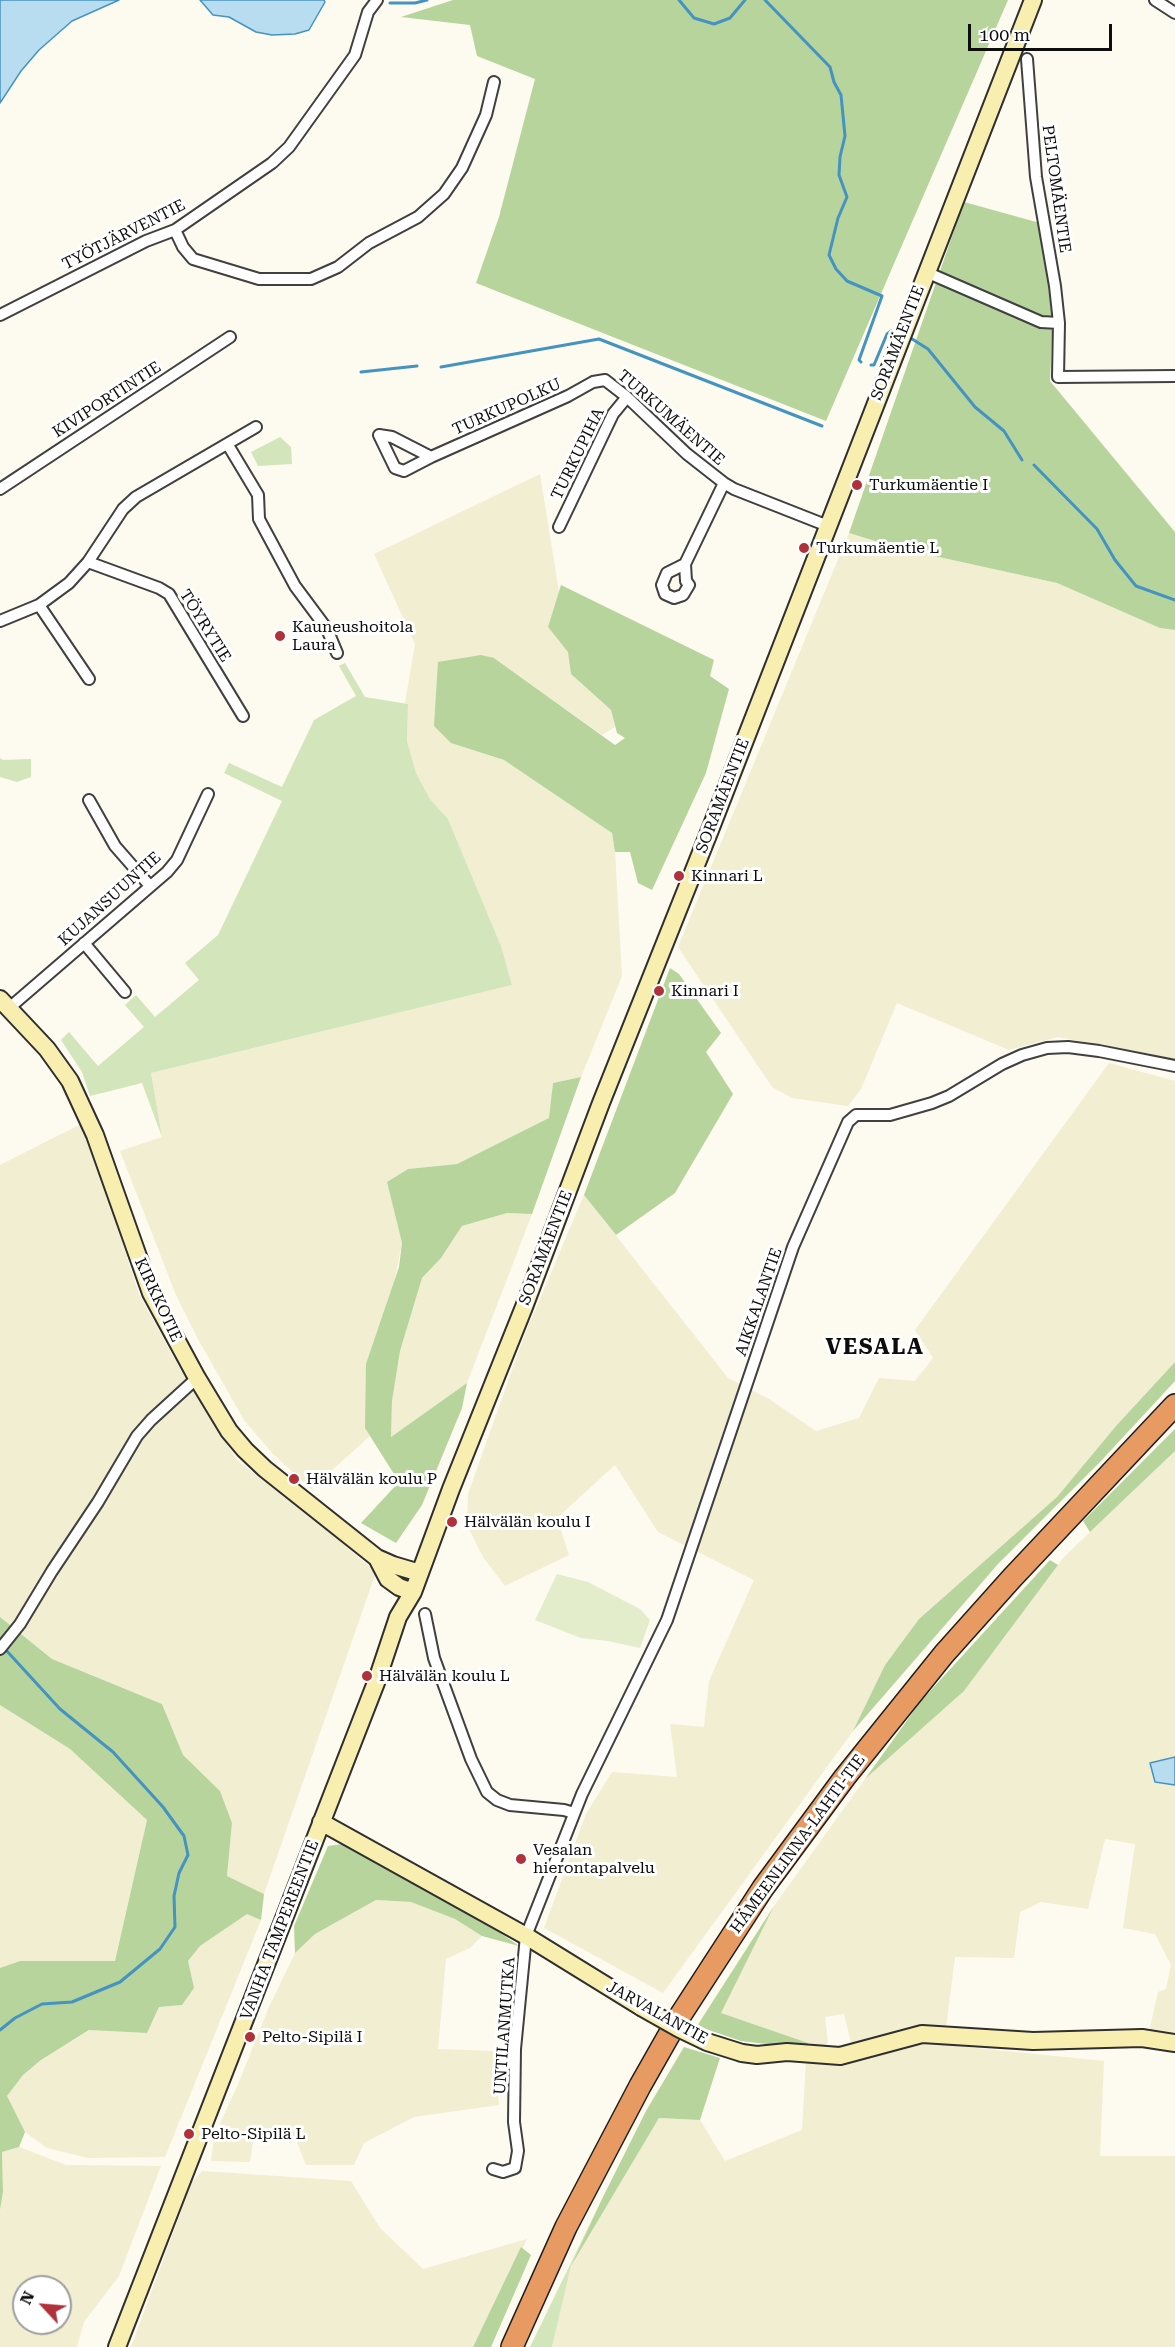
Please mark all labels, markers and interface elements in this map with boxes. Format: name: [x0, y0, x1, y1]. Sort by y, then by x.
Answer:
scale bar: [971, 12, 1115, 50]
text: 100 m: [979, 24, 1030, 45]
street label: PELTOMÄENTIE: [1038, 124, 1074, 254]
street label: TYÖTJÄRVENTIE: [59, 196, 189, 274]
street label: SORAMÄENTIE: [867, 283, 929, 403]
street label: KIVIPORTINTIE: [49, 358, 165, 442]
street label: TURKUMÄENTIE: [614, 366, 728, 470]
street label: TURKUPOLKU: [450, 375, 564, 439]
street label: TURKUPIHA: [548, 405, 608, 503]
place label: Turkumäentie I: [869, 475, 988, 495]
marker: Turkumäentie I: [850, 478, 864, 492]
place label: Turkumäentie L: [816, 538, 939, 558]
marker: Turkumäentie L: [797, 541, 811, 555]
street label: TÖYRYTIE: [175, 586, 235, 666]
place label: Kauneushoitola Laura: [292, 617, 413, 655]
marker: Kauneushoitola Laura: [273, 629, 287, 643]
street label: SORAMÄENTIE: [692, 736, 754, 856]
street label: KUJANSUUNTIE: [55, 848, 165, 950]
place label: Kinnari L: [691, 866, 763, 886]
marker: Kinnari L: [672, 869, 686, 883]
place label: Kinnari I: [671, 981, 739, 1001]
marker: Kinnari I: [652, 984, 666, 998]
street label: SORAMÄENTIE: [515, 1188, 577, 1308]
street label: AIKKALANTIE: [732, 1245, 786, 1359]
street label: KIRKKOTIE: [130, 1255, 186, 1345]
district label: VESALA: [826, 1335, 924, 1361]
place label: Hälvälän koulu P: [306, 1469, 437, 1489]
marker: Hälvälän koulu P: [287, 1472, 301, 1486]
place label: Hälvälän koulu I: [464, 1512, 591, 1532]
marker: Hälvälän koulu I: [445, 1515, 459, 1529]
place label: Hälvälän koulu L: [379, 1666, 510, 1686]
marker: Hälvälän koulu L: [360, 1669, 374, 1683]
street label: HÄMEENLINNA-LAHTI-TIE: [727, 1751, 869, 1937]
street label: VANHA TAMPEREENTIE: [237, 1837, 323, 2023]
place label: Vesalan hierontapalvelu: [533, 1840, 655, 1878]
marker: Vesalan hierontapalvelu: [514, 1852, 528, 1866]
street label: UNTILANMUTKA: [491, 1956, 519, 2096]
street label: JARVALANTIE: [603, 1977, 711, 2049]
place label: Pelto-Sipilä I: [262, 2027, 362, 2047]
marker: Pelto-Sipilä I: [243, 2030, 257, 2044]
place label: Pelto-Sipilä L: [201, 2124, 305, 2144]
marker: Pelto-Sipilä L: [182, 2127, 196, 2141]
north arrow: [12, 2275, 72, 2335]
text: N: [16, 2288, 38, 2307]

